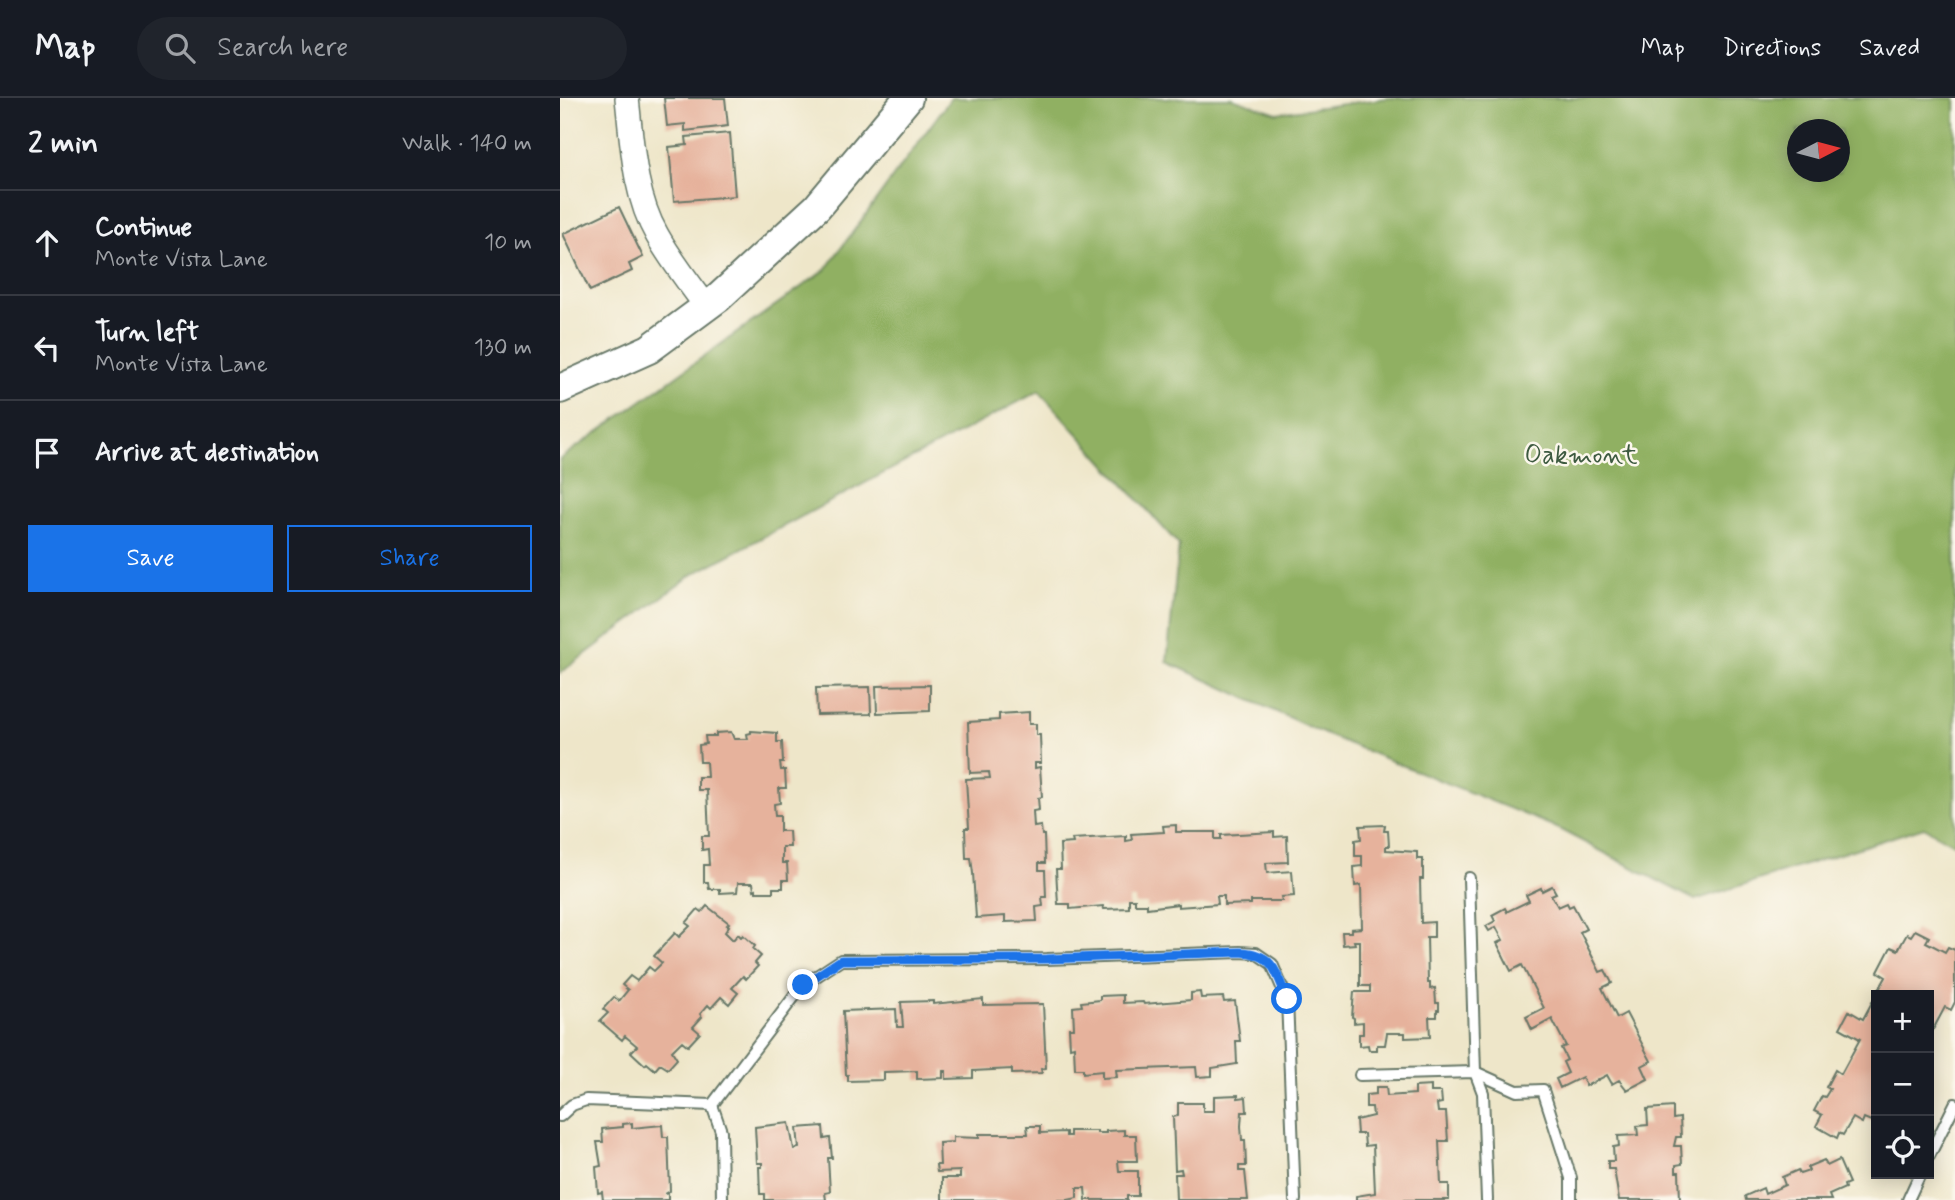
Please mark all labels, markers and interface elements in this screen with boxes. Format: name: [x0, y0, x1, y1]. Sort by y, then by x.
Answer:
search box: [137, 17, 627, 80]
text: Map: [35, 26, 95, 70]
icon: search: [161, 29, 199, 67]
text: Search here: [217, 31, 348, 65]
text: Map: [1641, 33, 1685, 64]
text: Directions: [1723, 33, 1821, 64]
text: Saved: [1859, 33, 1920, 64]
north arrow: [1787, 119, 1850, 182]
text: 2 min: [28, 124, 98, 163]
text: Walk · 140 m: [402, 129, 532, 159]
text: Continue: [95, 211, 192, 245]
icon: ahead: [28, 224, 66, 262]
text: 10 m: [484, 228, 532, 258]
text: Monte Vista Lane: [95, 245, 268, 275]
text: Turn left: [95, 316, 199, 350]
icon: left: [28, 329, 66, 367]
text: 130 m: [474, 333, 532, 363]
text: Monte Vista Lane: [95, 350, 268, 380]
icon: arrive: [28, 434, 66, 472]
text: Arrive at destination: [95, 436, 319, 470]
park label: Oakmont: [1524, 439, 1638, 473]
button: Save: [28, 525, 273, 592]
button: Share: [287, 525, 532, 592]
route end: [787, 969, 818, 1000]
route start: [1271, 983, 1302, 1014]
map controls: [1871, 990, 1934, 1179]
button: +: [1871, 990, 1934, 1053]
button: −: [1871, 1053, 1934, 1116]
button: locate: [1871, 1116, 1934, 1179]

